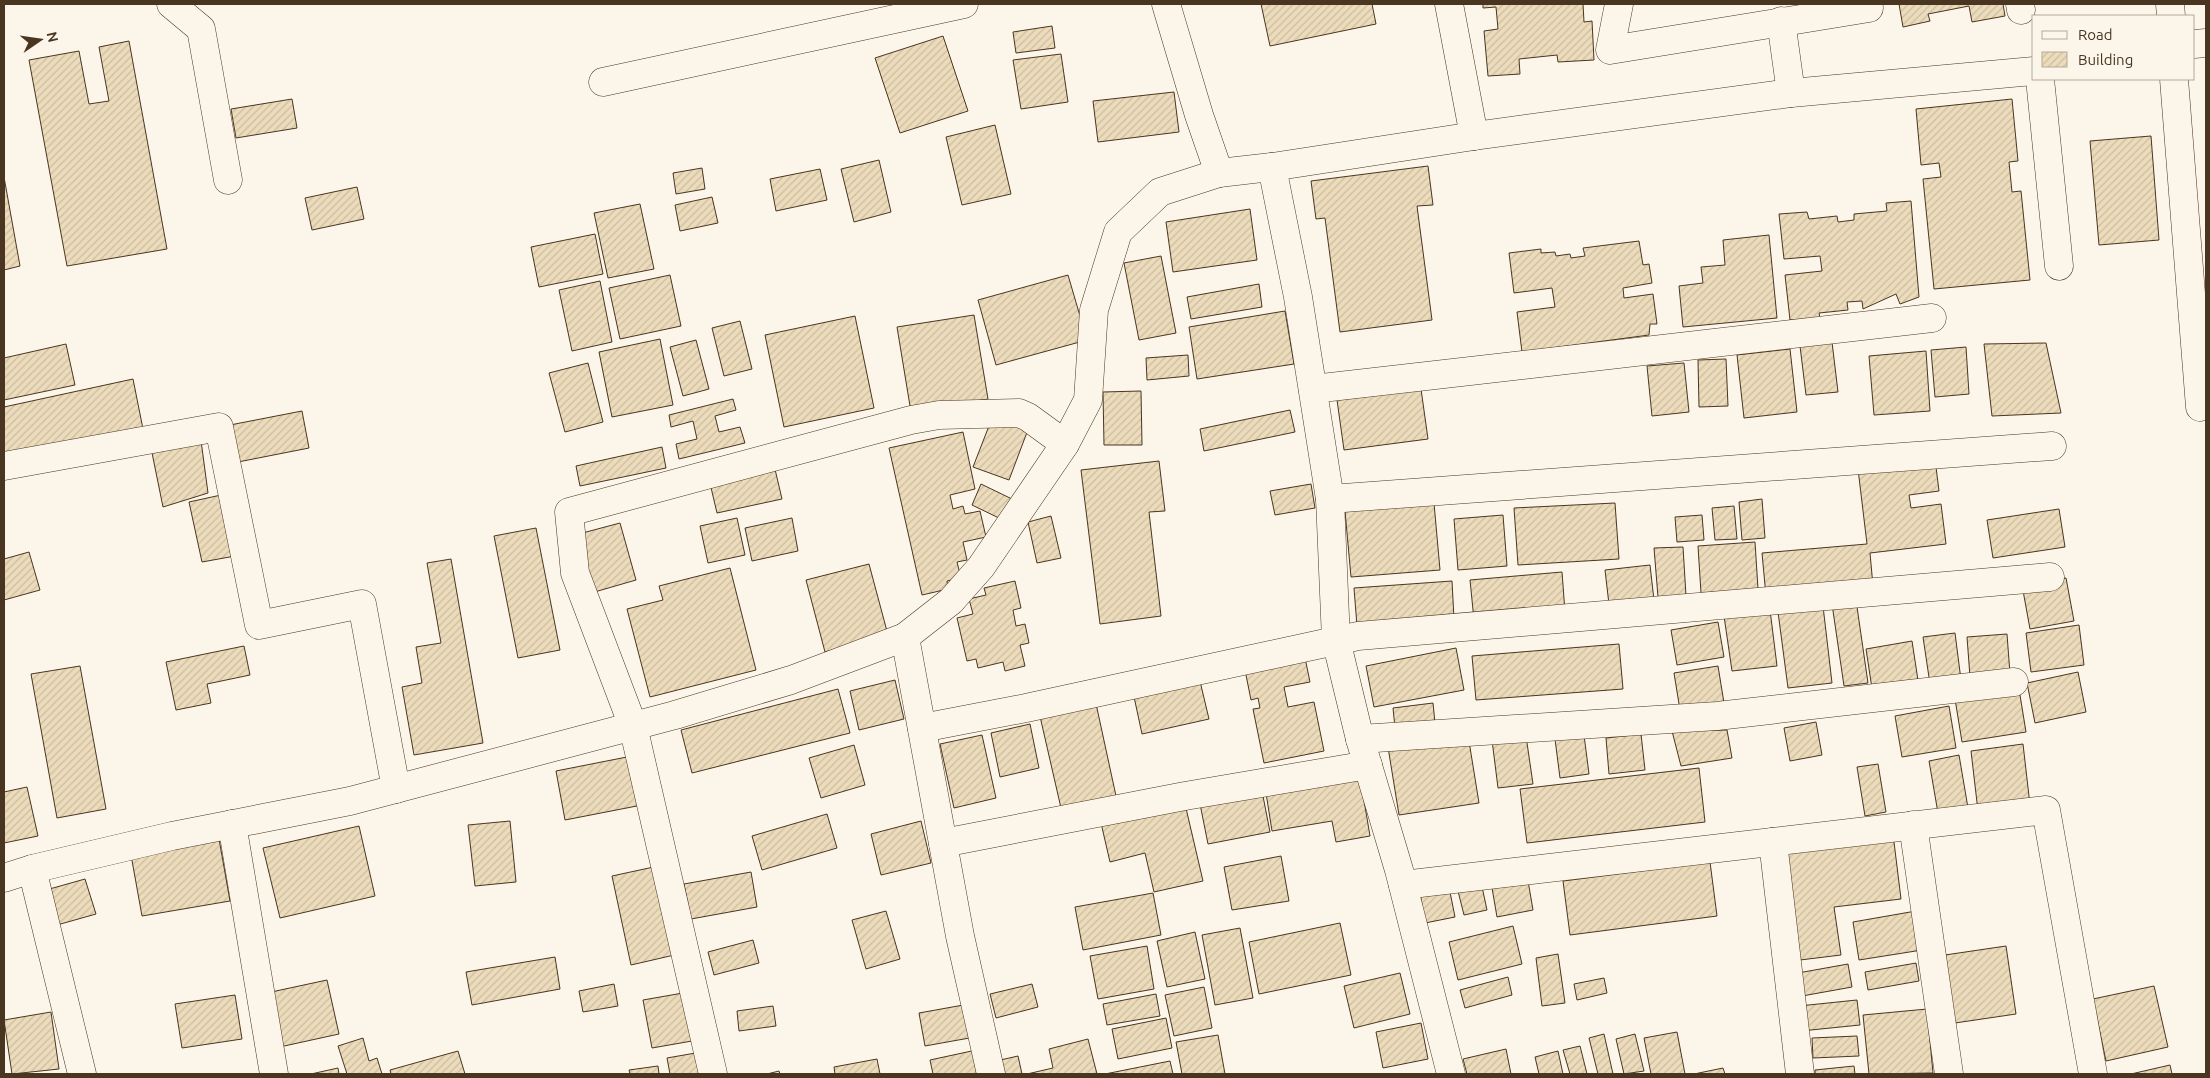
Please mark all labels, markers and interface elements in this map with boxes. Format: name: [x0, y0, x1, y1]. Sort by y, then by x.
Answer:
north arrow: [15, 15, 65, 65]
legend: [2032, 15, 2195, 80]
text: Road: [2078, 26, 2113, 43]
text: N: [44, 30, 62, 44]
text: Building: [2078, 51, 2133, 68]

